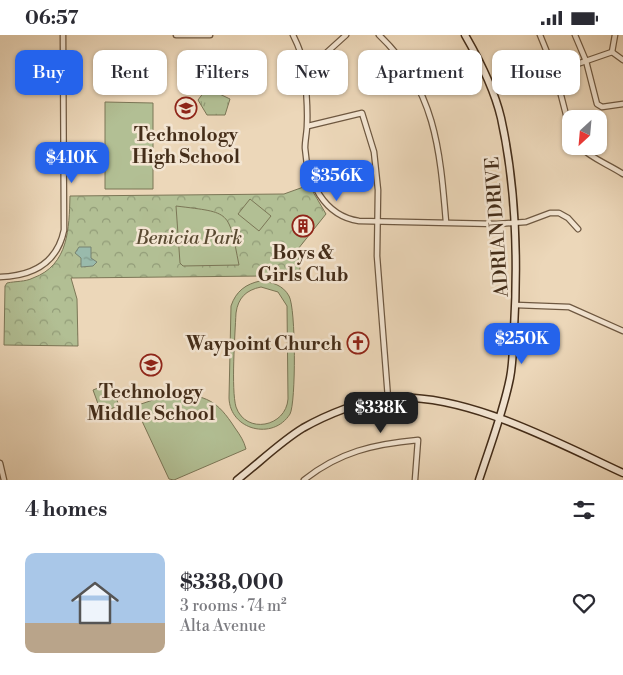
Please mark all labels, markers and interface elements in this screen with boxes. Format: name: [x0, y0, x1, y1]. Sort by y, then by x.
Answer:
text: 06:57: [25, 6, 78, 30]
chip: Buy: [15, 50, 83, 95]
chip: Rent: [93, 50, 167, 95]
chip: Filters: [177, 50, 267, 95]
chip: New: [277, 50, 348, 95]
chip: Apartment: [358, 50, 482, 95]
chip: House: [492, 50, 580, 95]
school or university icon: Technology High School: [174, 96, 198, 120]
north arrow: [562, 110, 608, 155]
map controls: [562, 110, 607, 155]
place label: Technology High School: [132, 123, 240, 169]
pin: $410K: [37, 141, 107, 184]
text: $410K: [46, 148, 98, 168]
street label: ADRIAN DRIVE: [480, 156, 514, 299]
pin: $356K: [302, 159, 372, 202]
text: $356K: [311, 166, 363, 186]
building icon: Boys & Girls Club: [291, 214, 315, 238]
park label: Benicia Park: [135, 226, 242, 250]
place label: Boys & Girls Club: [257, 241, 349, 287]
pin: $250K: [487, 323, 557, 365]
text: $250K: [495, 329, 549, 349]
church icon: Waypoint Church: [346, 331, 370, 355]
place label: Waypoint Church: [185, 332, 342, 356]
school or university icon: Technology Middle School: [139, 353, 163, 377]
place label: Technology Middle School: [87, 380, 215, 426]
pin: $338K: [346, 391, 416, 434]
text: $338K: [355, 398, 407, 418]
icon: filters: [570, 496, 598, 524]
text: 4 homes: [25, 497, 107, 523]
text: $338,000: [180, 570, 283, 596]
icon: home: [65, 573, 125, 633]
icon: heart: [570, 589, 598, 617]
text: 3 rooms · 74 m²: [180, 596, 287, 616]
text: Alta Avenue: [180, 616, 266, 636]

